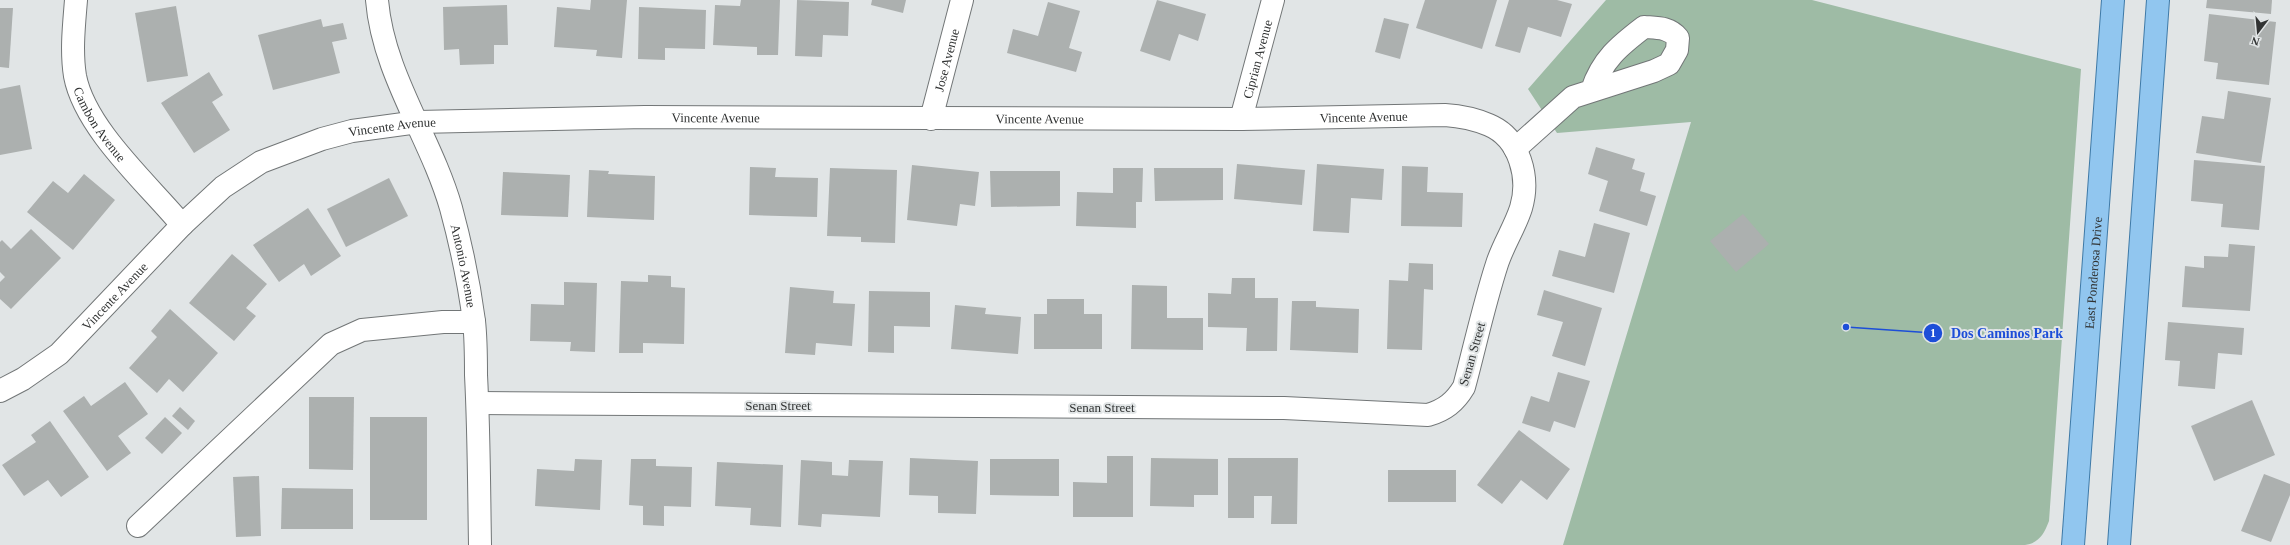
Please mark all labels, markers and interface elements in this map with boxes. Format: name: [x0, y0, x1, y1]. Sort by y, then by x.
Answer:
north arrow: [2238, 12, 2278, 52]
street label: Ciprian Avenue: [1239, 18, 1275, 100]
street label: Jose Avenue: [931, 27, 962, 93]
text: N: [2250, 35, 2261, 48]
street label: Cambon Avenue: [71, 85, 129, 165]
street label: Vincente Avenue: [1319, 108, 1408, 125]
street label: Vincente Avenue: [672, 110, 760, 125]
street label: Vincente Avenue: [996, 111, 1084, 126]
street label: Vincente Avenue: [347, 114, 436, 139]
street label: East Ponderosa Drive: [2081, 216, 2105, 330]
street label: Antonio Avenue: [448, 223, 480, 309]
street label: Vincente Avenue: [78, 259, 150, 333]
street label: Senan Street: [1456, 320, 1488, 387]
callout: Dos Caminos Park: [1923, 320, 2071, 346]
text: 1: [1930, 326, 1936, 340]
text: Dos Caminos Park: [1951, 326, 2063, 341]
street label: Senan Street: [745, 398, 811, 413]
street label: Senan Street: [1069, 400, 1135, 415]

